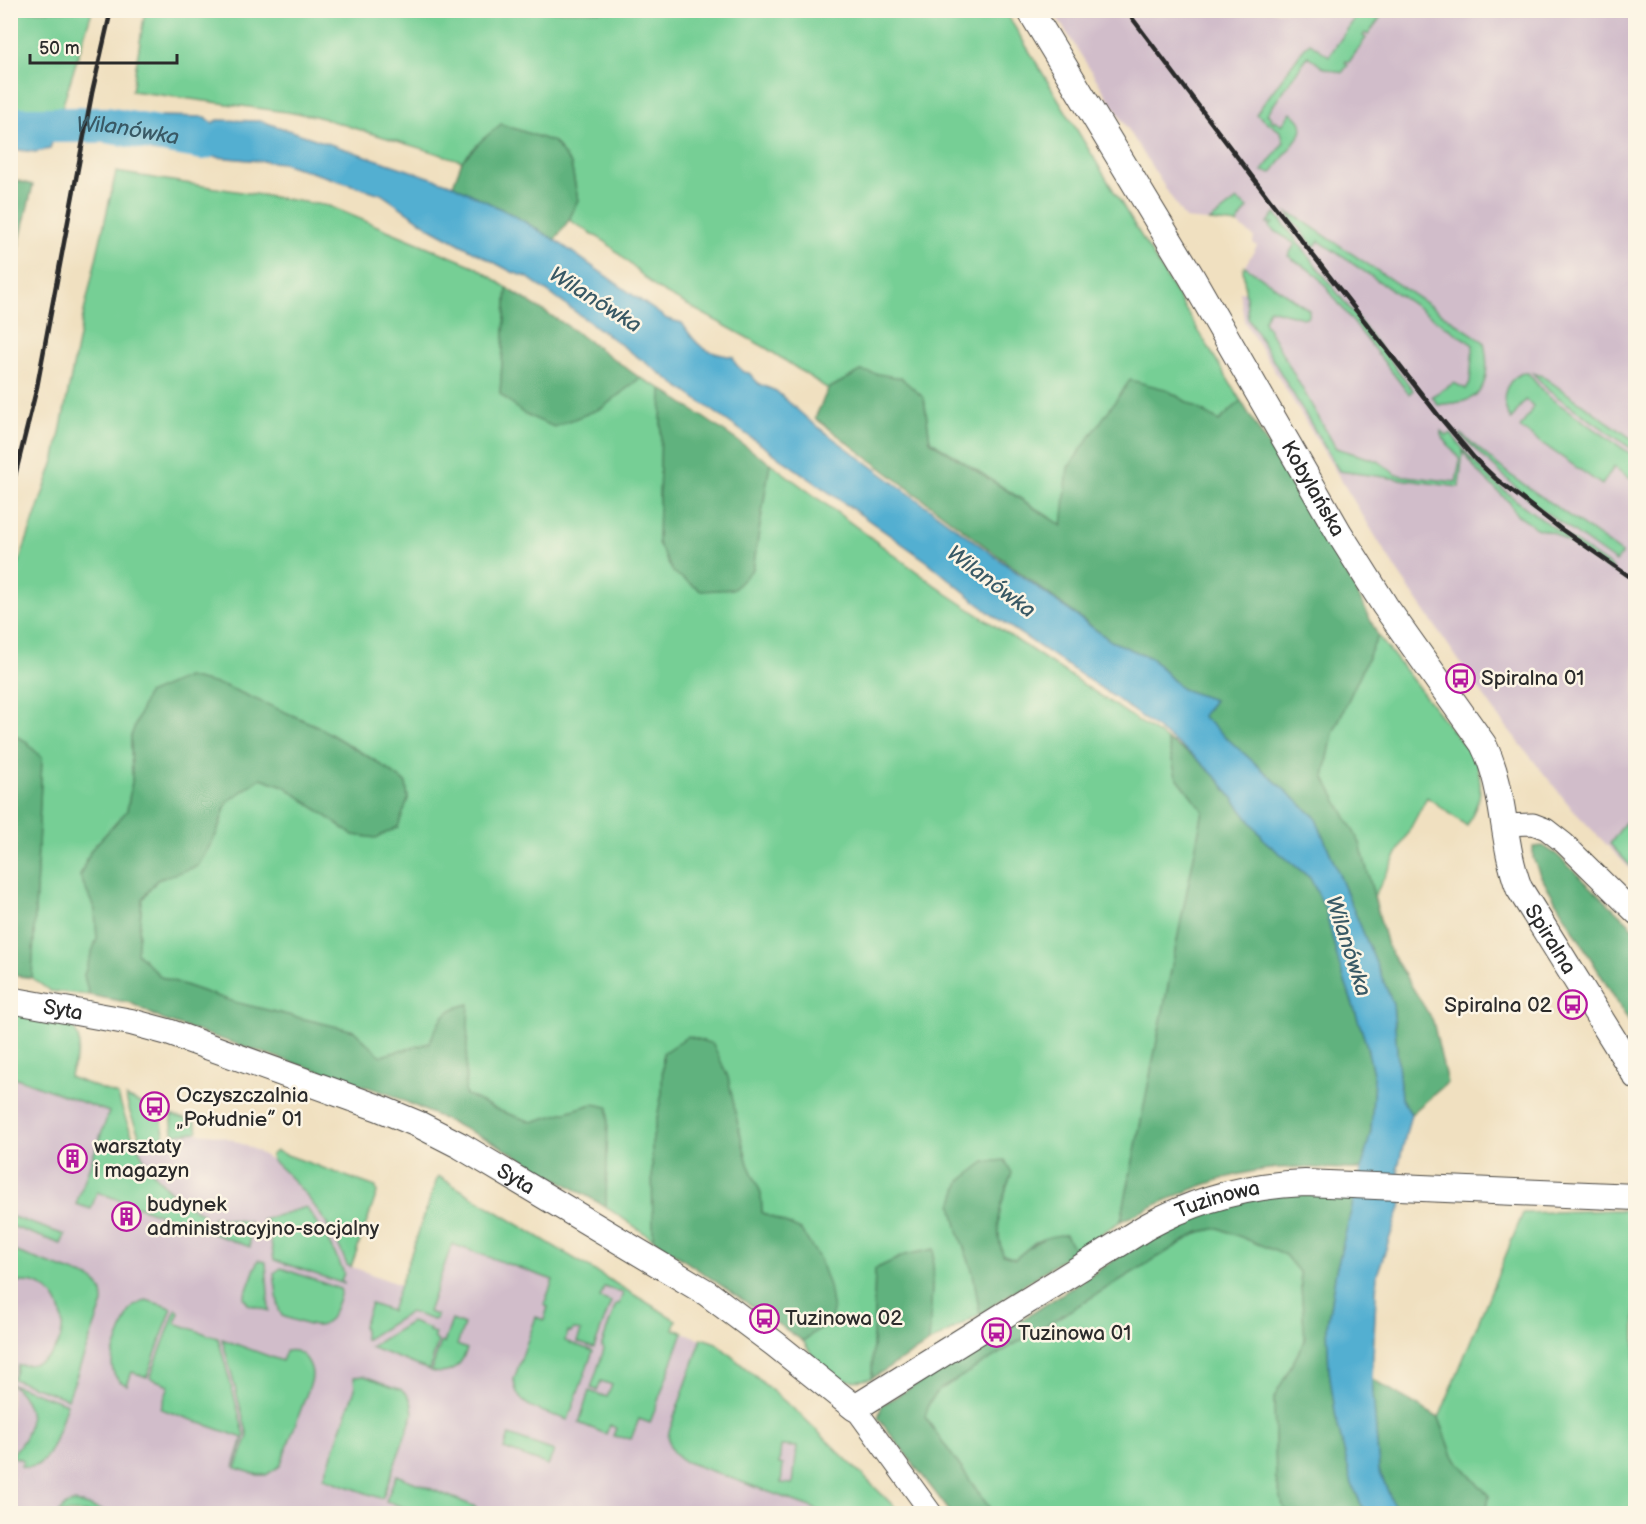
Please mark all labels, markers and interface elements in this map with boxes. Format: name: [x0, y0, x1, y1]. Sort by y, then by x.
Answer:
scale bar: [30, 27, 177, 65]
text: 50 m: [39, 38, 80, 59]
water label: Wilanówka: [76, 112, 181, 151]
water label: Wilanówka: [544, 261, 646, 339]
street label: Kobylańska: [1276, 436, 1351, 541]
water label: Wilanówka: [941, 540, 1041, 624]
bus stop icon: Spiralna 01: [1444, 662, 1476, 694]
place label: Spiralna 01: [1481, 666, 1584, 691]
water label: Wilanówka: [1319, 892, 1377, 1000]
street label: Spiralna: [1520, 900, 1582, 978]
bus stop icon: Spiralna 02: [1557, 989, 1589, 1021]
place label: Spiralna 02: [1444, 993, 1553, 1018]
street label: Syta: [41, 994, 85, 1026]
place label: Oczyszczalnia „Południe” 01: [176, 1083, 309, 1132]
bus stop icon: Oczyszczalnia „Południe” 01: [139, 1091, 171, 1123]
place label: warsztaty i magazyn: [94, 1134, 189, 1183]
building icon: warsztaty i magazyn: [57, 1142, 89, 1174]
street label: Syta: [492, 1158, 539, 1200]
street label: Tuzinowa: [1171, 1175, 1262, 1223]
place label: budynek administracyjno-socjalny: [147, 1192, 380, 1241]
building icon: budynek administracyjno-socjalny: [110, 1200, 142, 1232]
bus stop icon: Tuzinowa 02: [748, 1302, 780, 1334]
place label: Tuzinowa 02: [785, 1306, 903, 1331]
bus stop icon: Tuzinowa 01: [981, 1317, 1013, 1349]
place label: Tuzinowa 01: [1018, 1321, 1131, 1346]

